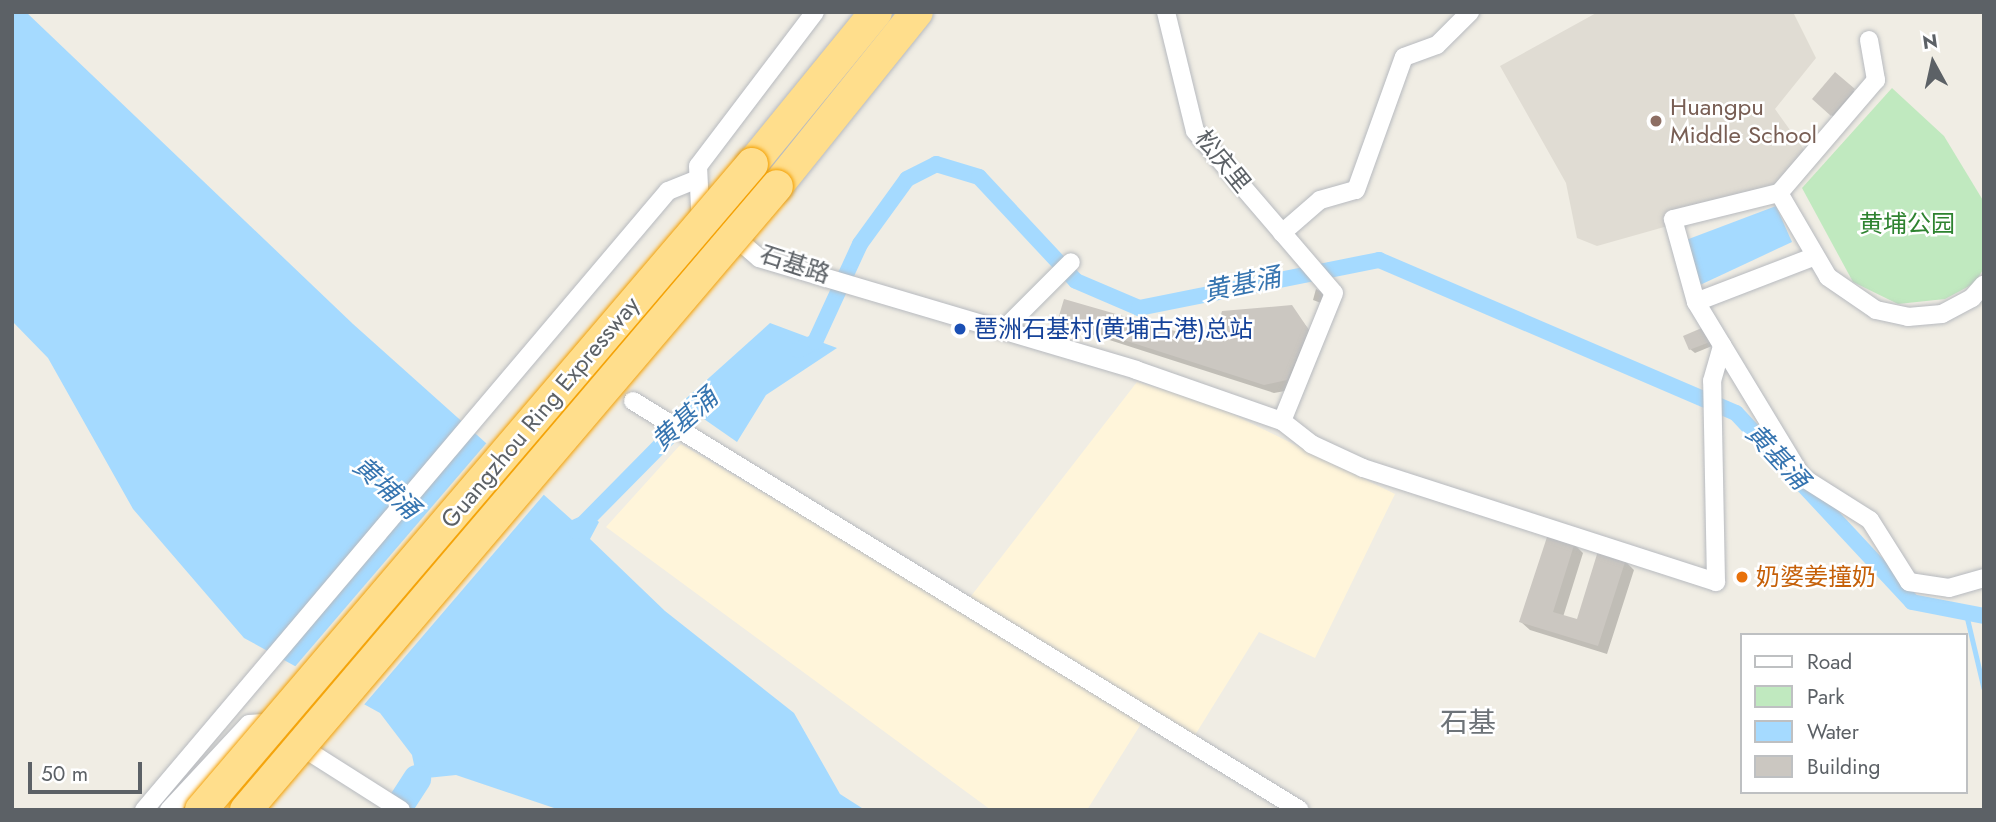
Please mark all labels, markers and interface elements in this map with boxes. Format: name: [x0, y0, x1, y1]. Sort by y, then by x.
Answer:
text: N: [1921, 27, 1939, 56]
north arrow: [1898, 28, 1968, 98]
place label: Huangpu Middle School: [1670, 93, 1817, 149]
marker: Huangpu Middle School: [1648, 113, 1664, 129]
street label: 松庆里: [1189, 124, 1257, 198]
park label: 黄埔公园: [1859, 210, 1955, 238]
street label: 石基路: [756, 239, 834, 289]
water label: 黄基涌: [1201, 262, 1283, 308]
street label: Guangzhou Ring Expressway: [435, 290, 645, 534]
place label: 琶洲石基村(黄埔古港)总站: [974, 315, 1253, 343]
marker: 琶洲石基村(黄埔古港)总站: [952, 321, 968, 337]
water label: 黄基涌: [646, 382, 724, 458]
water label: 黄基涌: [1739, 418, 1815, 496]
water label: 黄埔涌: [347, 450, 425, 526]
place label: 奶婆姜撞奶: [1756, 563, 1876, 591]
marker: 奶婆姜撞奶: [1734, 569, 1750, 585]
legend: [1741, 633, 1968, 794]
text: Road: [1807, 647, 1852, 677]
text: Park: [1807, 682, 1844, 712]
district label: 石基: [1440, 706, 1496, 740]
text: Water: [1807, 717, 1859, 747]
scale bar: [32, 748, 145, 792]
text: Building: [1807, 752, 1880, 782]
text: 50 m: [41, 759, 88, 789]

